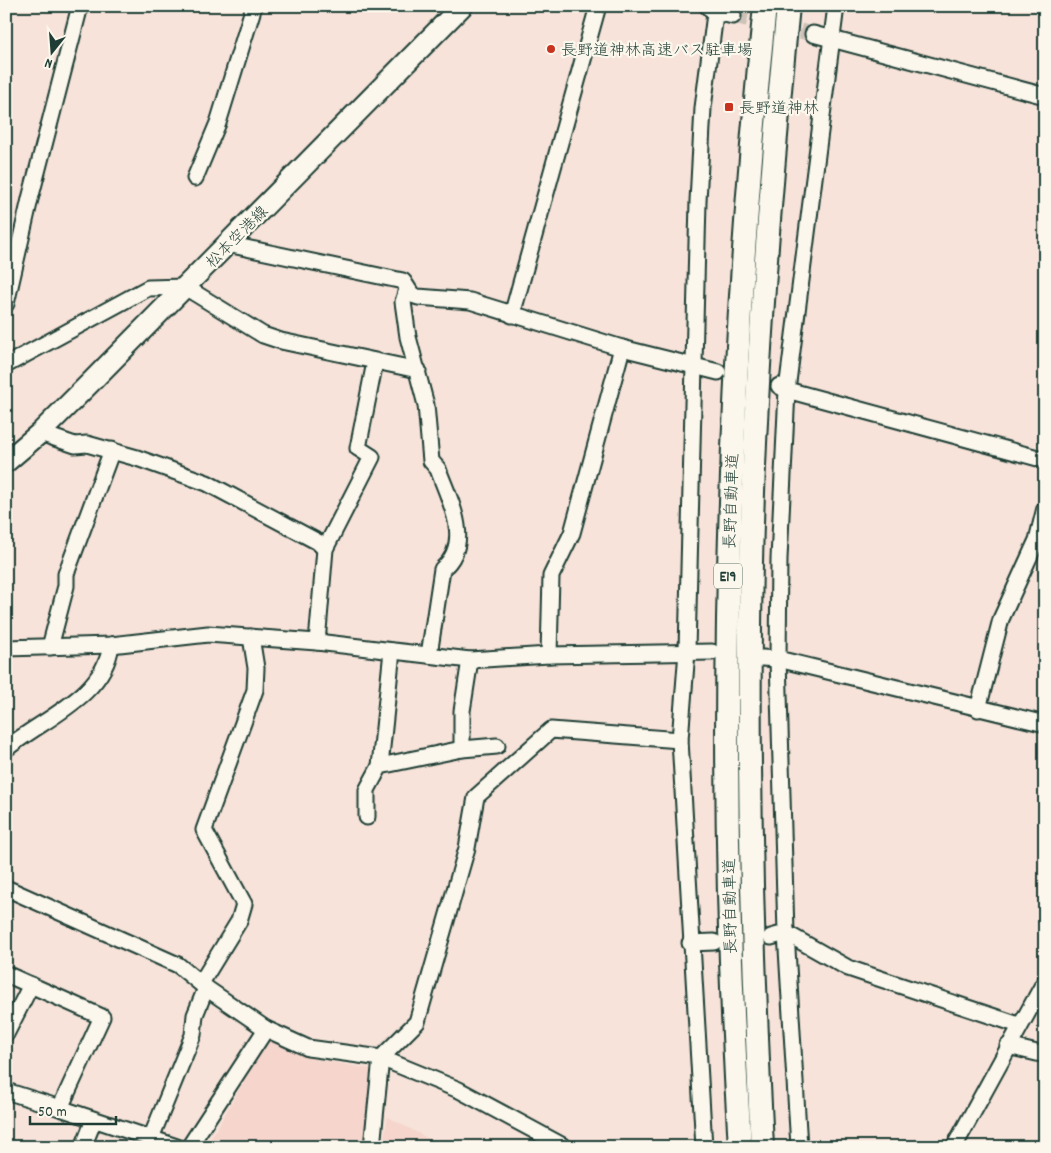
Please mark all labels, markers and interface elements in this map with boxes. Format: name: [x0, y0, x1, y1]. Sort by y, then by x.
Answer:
north arrow: [28, 28, 78, 78]
place label: 長野道神林高速バス駐車場: [561, 40, 753, 63]
marker: 長野道神林高速バス駐車場: [545, 43, 557, 55]
text: N: [42, 52, 55, 73]
place label: 長野道神林: [739, 98, 819, 121]
marker: 長野道神林: [723, 101, 735, 113]
street label: 松本空港線: [201, 201, 274, 274]
street label: 長野自動車道: [719, 453, 746, 549]
road number: E19: [714, 564, 742, 588]
street label: 長野自動車道: [719, 858, 744, 954]
scale bar: [30, 1093, 116, 1125]
text: 50 m: [38, 1102, 67, 1124]

